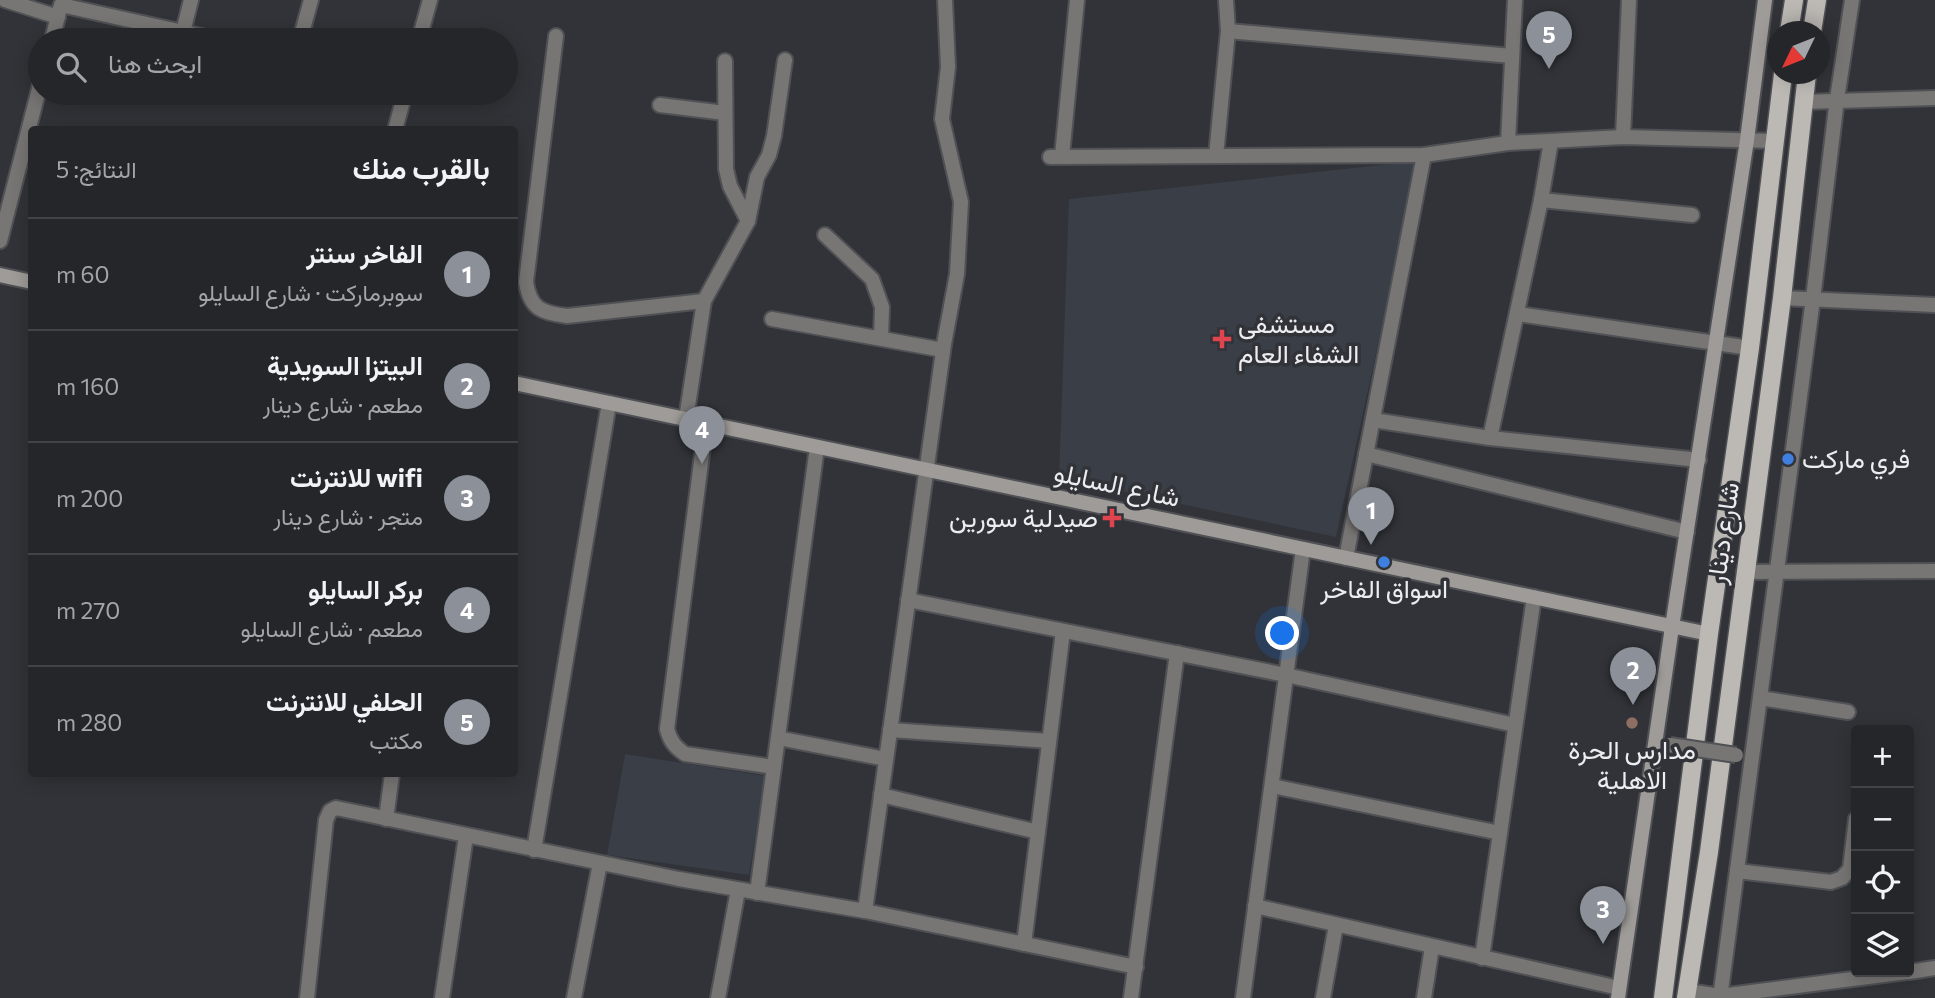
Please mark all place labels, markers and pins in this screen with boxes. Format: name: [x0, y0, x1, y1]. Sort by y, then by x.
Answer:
pin: 5: [1526, 11, 1572, 69]
place label: مستشفى الشفاء العام: [1238, 307, 1359, 371]
marker: مستشفى الشفاء العام: [1212, 329, 1232, 349]
pin: 4: [679, 406, 725, 464]
place label: فري ماركت: [1802, 442, 1910, 480]
marker: فري ماركت: [1780, 451, 1796, 467]
pin: 1: [1348, 487, 1394, 545]
place label: صيدلية سورين: [949, 501, 1098, 534]
marker: صيدلية سورين: [1104, 510, 1120, 526]
marker: اسواق الفاخر: [1376, 554, 1392, 570]
place label: اسواق الفاخر: [1319, 572, 1448, 605]
pin: 2: [1610, 647, 1656, 705]
marker: مدارس الحرة الاهلية: [1624, 715, 1640, 731]
place label: مدارس الحرة الاهلية: [1568, 733, 1696, 795]
pin: 3: [1580, 886, 1626, 944]

